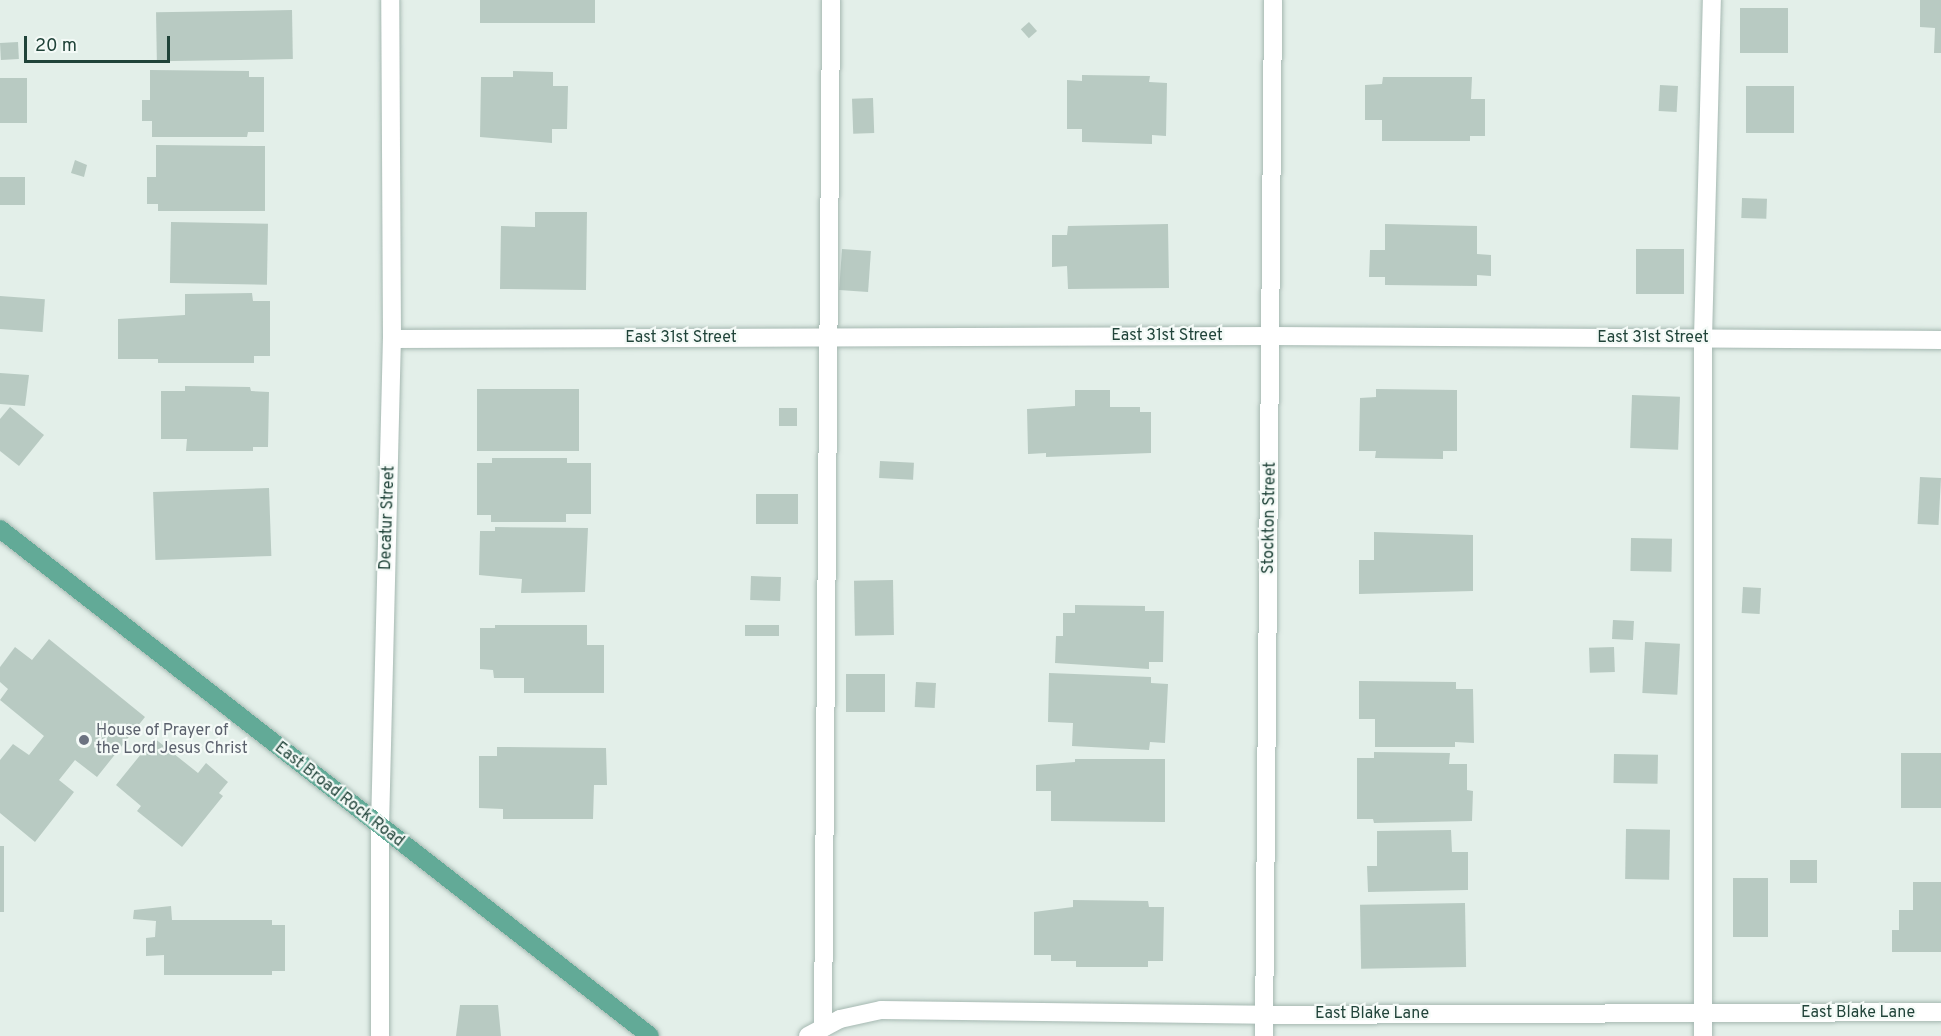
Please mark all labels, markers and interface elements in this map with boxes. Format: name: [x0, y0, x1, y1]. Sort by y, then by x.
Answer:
scale bar: [27, 24, 172, 62]
text: 20 m: [35, 35, 77, 58]
street label: East 31st Street: [1111, 326, 1223, 346]
street label: East 31st Street: [625, 328, 737, 348]
street label: East 31st Street: [1597, 328, 1709, 348]
street label: Stockton Street: [1259, 462, 1281, 574]
street label: Decatur Street: [377, 465, 399, 571]
place label: House of Prayer of the Lord Jesus Christ: [96, 721, 248, 759]
marker: House of Prayer of the Lord Jesus Christ: [77, 733, 91, 747]
street label: East Broad Rock Road: [271, 739, 407, 851]
street label: East Blake Lane: [1801, 1003, 1915, 1023]
street label: East Blake Lane: [1315, 1004, 1429, 1024]

